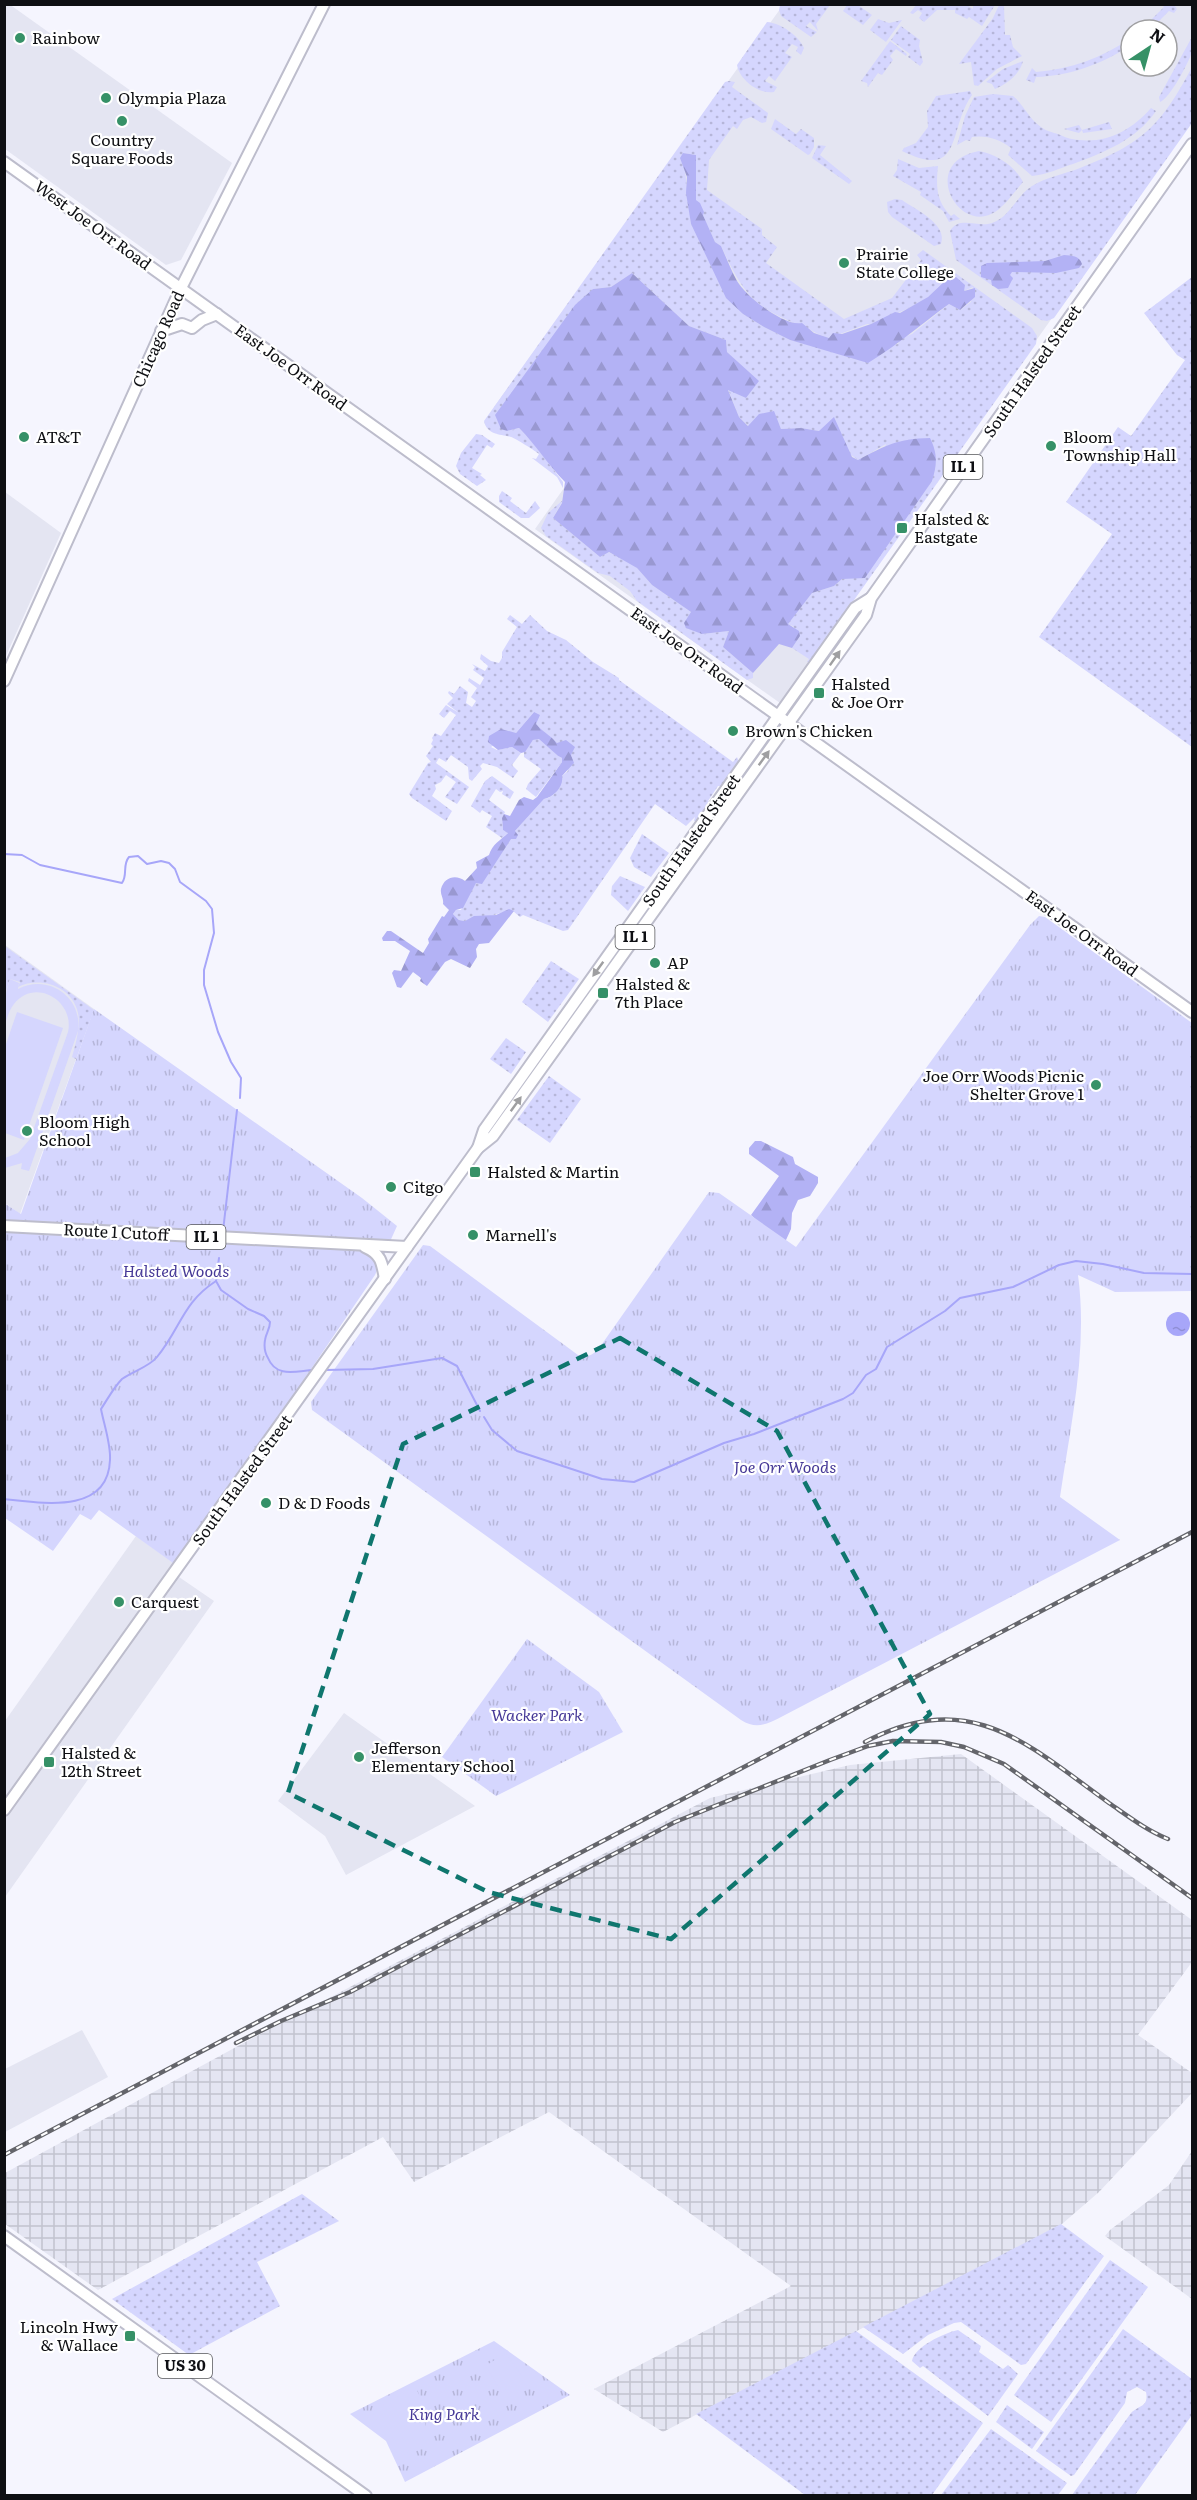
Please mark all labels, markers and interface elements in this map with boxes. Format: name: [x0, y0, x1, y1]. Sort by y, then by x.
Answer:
north arrow: [1119, 18, 1179, 78]
text: N: [1146, 21, 1171, 49]
place label: Rainbow: [32, 25, 100, 49]
marker: Rainbow: [13, 31, 27, 45]
place label: Olympia Plaza: [118, 85, 227, 109]
marker: Olympia Plaza: [99, 91, 113, 105]
marker: Country Square Foods: [115, 114, 129, 128]
place label: Country Square Foods: [71, 127, 173, 169]
street label: West Joe Orr Road: [30, 174, 157, 275]
place label: Prairie State College: [856, 241, 954, 283]
marker: Prairie State College: [837, 256, 851, 270]
street label: Chicago Road: [125, 286, 189, 391]
street label: South Halsted Street: [976, 299, 1086, 442]
street label: East Joe Orr Road: [230, 317, 353, 415]
place label: AT&T: [36, 424, 82, 448]
place label: Bloom Township Hall: [1063, 424, 1176, 466]
marker: AT&T: [17, 430, 31, 444]
marker: Bloom Township Hall: [1044, 439, 1058, 453]
road number: IL 1: [944, 455, 982, 479]
place label: Halsted & Eastgate: [914, 506, 989, 548]
marker: Halsted & Eastgate: [895, 521, 909, 535]
street label: East Joe Orr Road: [626, 600, 749, 698]
one-way arrow: [829, 651, 841, 667]
place label: Halsted & Joe Orr: [831, 671, 904, 713]
marker: Halsted & Joe Orr: [812, 686, 826, 700]
place label: Brown's Chicken: [745, 718, 873, 742]
marker: Brown's Chicken: [726, 724, 740, 738]
one-way arrow: [758, 751, 770, 767]
street label: South Halsted Street: [635, 768, 745, 911]
street label: East Joe Orr Road: [1021, 883, 1144, 981]
road number: IL 1: [616, 925, 654, 949]
place label: AP: [667, 950, 689, 974]
marker: AP: [648, 956, 662, 970]
one-way arrow: [593, 961, 605, 976]
place label: Halsted & 7th Place: [615, 971, 690, 1013]
marker: Halsted & 7th Place: [596, 986, 610, 1000]
place label: Joe Orr Woods Picnic Shelter Grove 1: [922, 1063, 1084, 1105]
marker: Joe Orr Woods Picnic Shelter Grove 1: [1089, 1078, 1103, 1092]
one-way arrow: [510, 1097, 522, 1113]
place label: Bloom High School: [39, 1109, 131, 1151]
marker: Bloom High School: [20, 1124, 34, 1138]
place label: Halsted & Martin: [487, 1159, 620, 1183]
marker: Halsted & Martin: [468, 1165, 482, 1179]
place label: Citgo: [403, 1174, 444, 1198]
marker: Citgo: [384, 1180, 398, 1194]
street label: Route 1 Cutoff: [63, 1216, 171, 1246]
place label: Marnell's: [485, 1222, 557, 1246]
road number: IL 1: [186, 1225, 226, 1249]
marker: Marnell's: [466, 1228, 480, 1242]
park label: Halsted Woods: [123, 1258, 229, 1282]
street label: South Halsted Street: [185, 1409, 297, 1550]
park label: Joe Orr Woods: [734, 1454, 836, 1478]
place label: D & D Foods: [278, 1490, 370, 1514]
marker: D & D Foods: [259, 1496, 273, 1510]
place label: Carquest: [131, 1589, 200, 1613]
marker: Carquest: [112, 1595, 126, 1609]
park label: Wacker Park: [491, 1702, 583, 1726]
place label: Jefferson Elementary School: [371, 1735, 515, 1777]
place label: Halsted & 12th Street: [61, 1740, 142, 1782]
marker: Jefferson Elementary School: [352, 1750, 366, 1764]
marker: Halsted & 12th Street: [42, 1755, 56, 1769]
place label: Lincoln Hwy & Wallace: [20, 2314, 119, 2356]
marker: Lincoln Hwy & Wallace: [123, 2329, 137, 2343]
road number: US 30: [158, 2354, 212, 2378]
park label: King Park: [408, 2401, 480, 2425]

